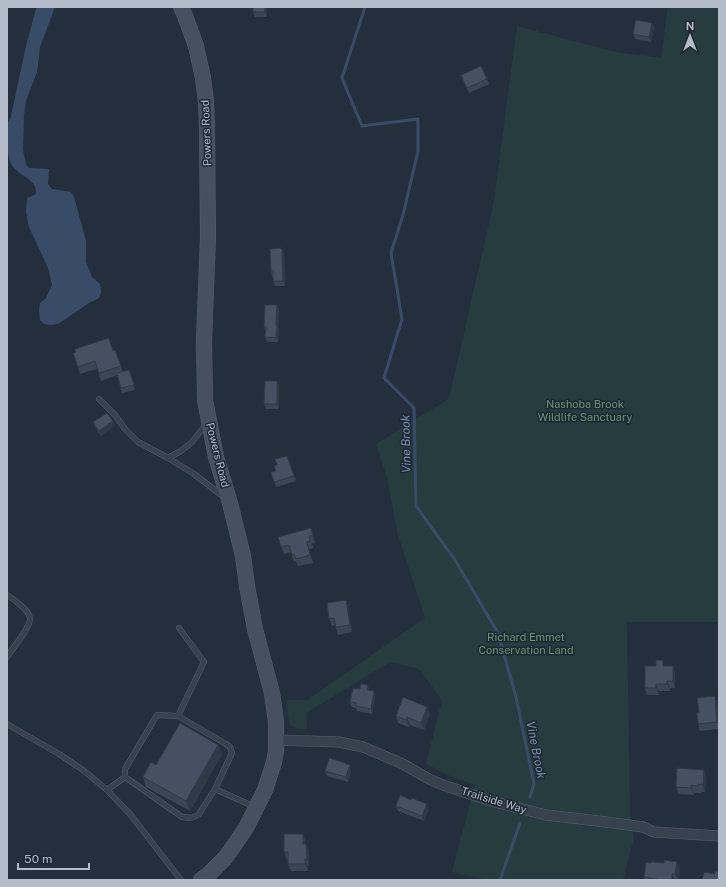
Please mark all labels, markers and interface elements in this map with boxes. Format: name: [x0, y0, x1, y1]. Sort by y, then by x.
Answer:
north arrow: [670, 16, 710, 56]
text: N: [686, 20, 694, 32]
street label: Powers Road: [199, 100, 213, 166]
park label: Nashoba Brook Wildlife Sanctuary: [538, 398, 632, 423]
water label: Vine Brook: [398, 414, 414, 473]
street label: Powers Road: [204, 421, 232, 489]
park label: Richard Emmet Conservation Land: [479, 631, 574, 656]
water label: Vine Brook: [524, 720, 549, 780]
street label: Trailside Way: [460, 784, 528, 816]
scale bar: [18, 845, 89, 871]
text: 50 m: [24, 852, 52, 866]

